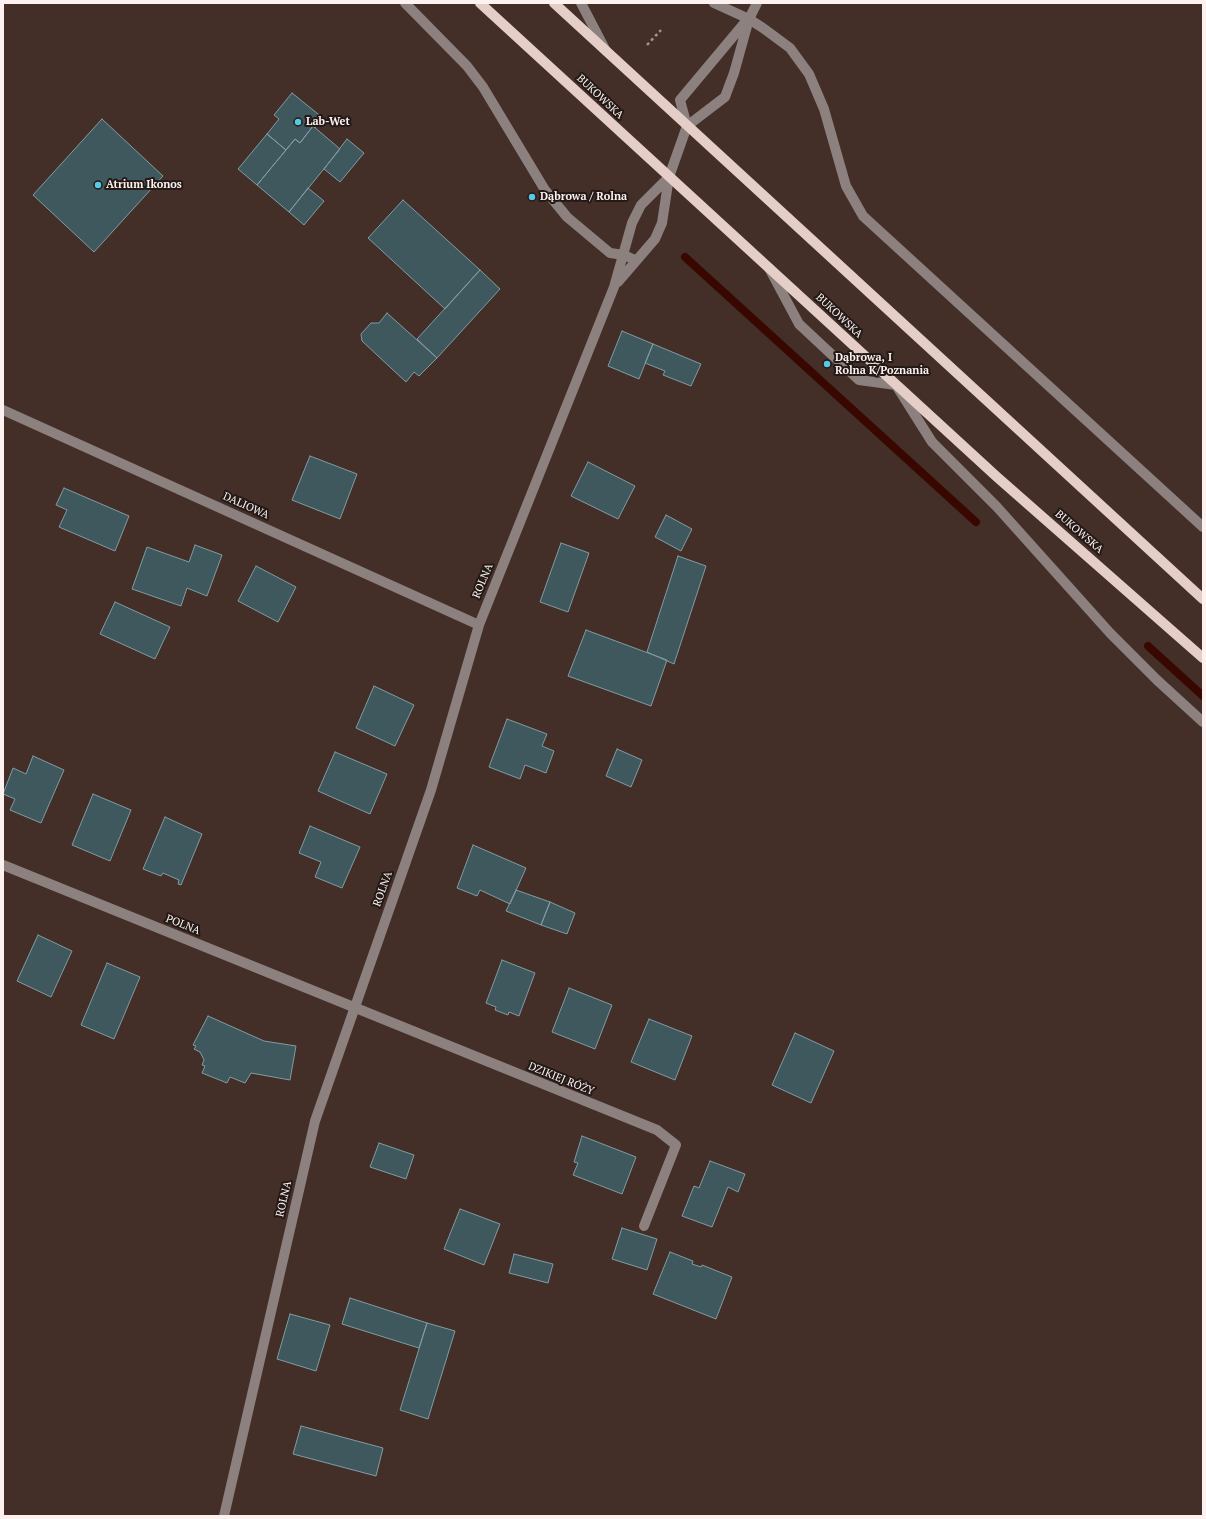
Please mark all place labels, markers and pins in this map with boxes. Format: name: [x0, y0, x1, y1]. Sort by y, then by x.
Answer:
place label: Lab-Wet: [306, 115, 350, 129]
marker: Lab-Wet: [293, 117, 303, 127]
place label: Atrium Ikonos: [106, 178, 182, 192]
marker: Atrium Ikonos: [93, 180, 103, 190]
place label: Dąbrowa / Rolna: [540, 190, 627, 204]
marker: Dąbrowa / Rolna: [527, 192, 537, 202]
place label: Dąbrowa, I Rolna K/Poznania: [835, 351, 929, 377]
marker: Dąbrowa, I Rolna K/Poznania: [822, 359, 832, 369]

